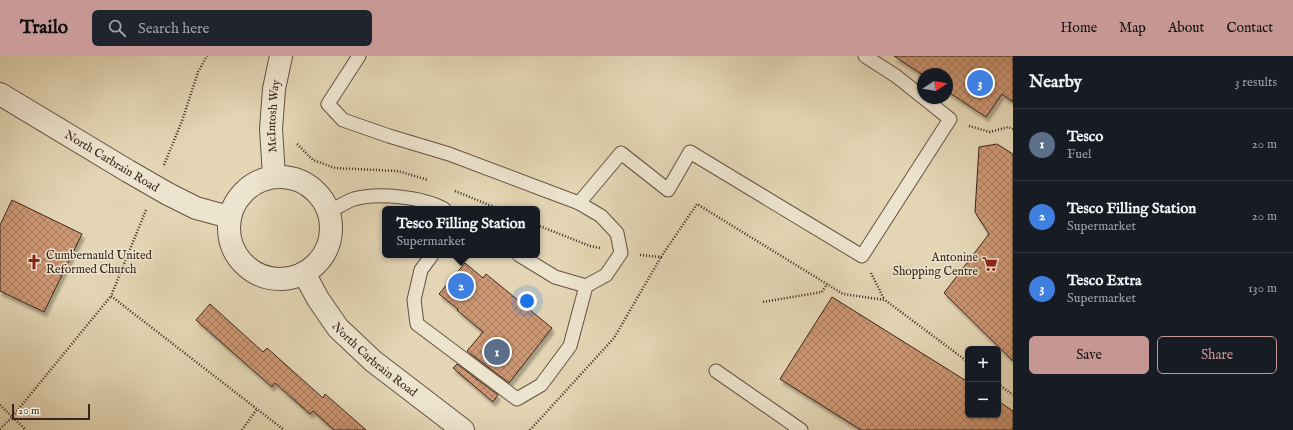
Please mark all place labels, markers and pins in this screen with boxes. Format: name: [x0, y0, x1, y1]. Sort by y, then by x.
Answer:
pin: 3: [967, 68, 993, 98]
place label: Cumbernauld United Reformed Church: [46, 248, 152, 277]
place label: Antonine Shopping Centre: [893, 250, 978, 280]
church icon: Cumbernauld United Reformed Church: [25, 253, 43, 271]
supermarket icon: Antonine Shopping Centre: [981, 255, 999, 273]
pin: 2: [448, 271, 474, 301]
pin: 1: [484, 337, 510, 367]

